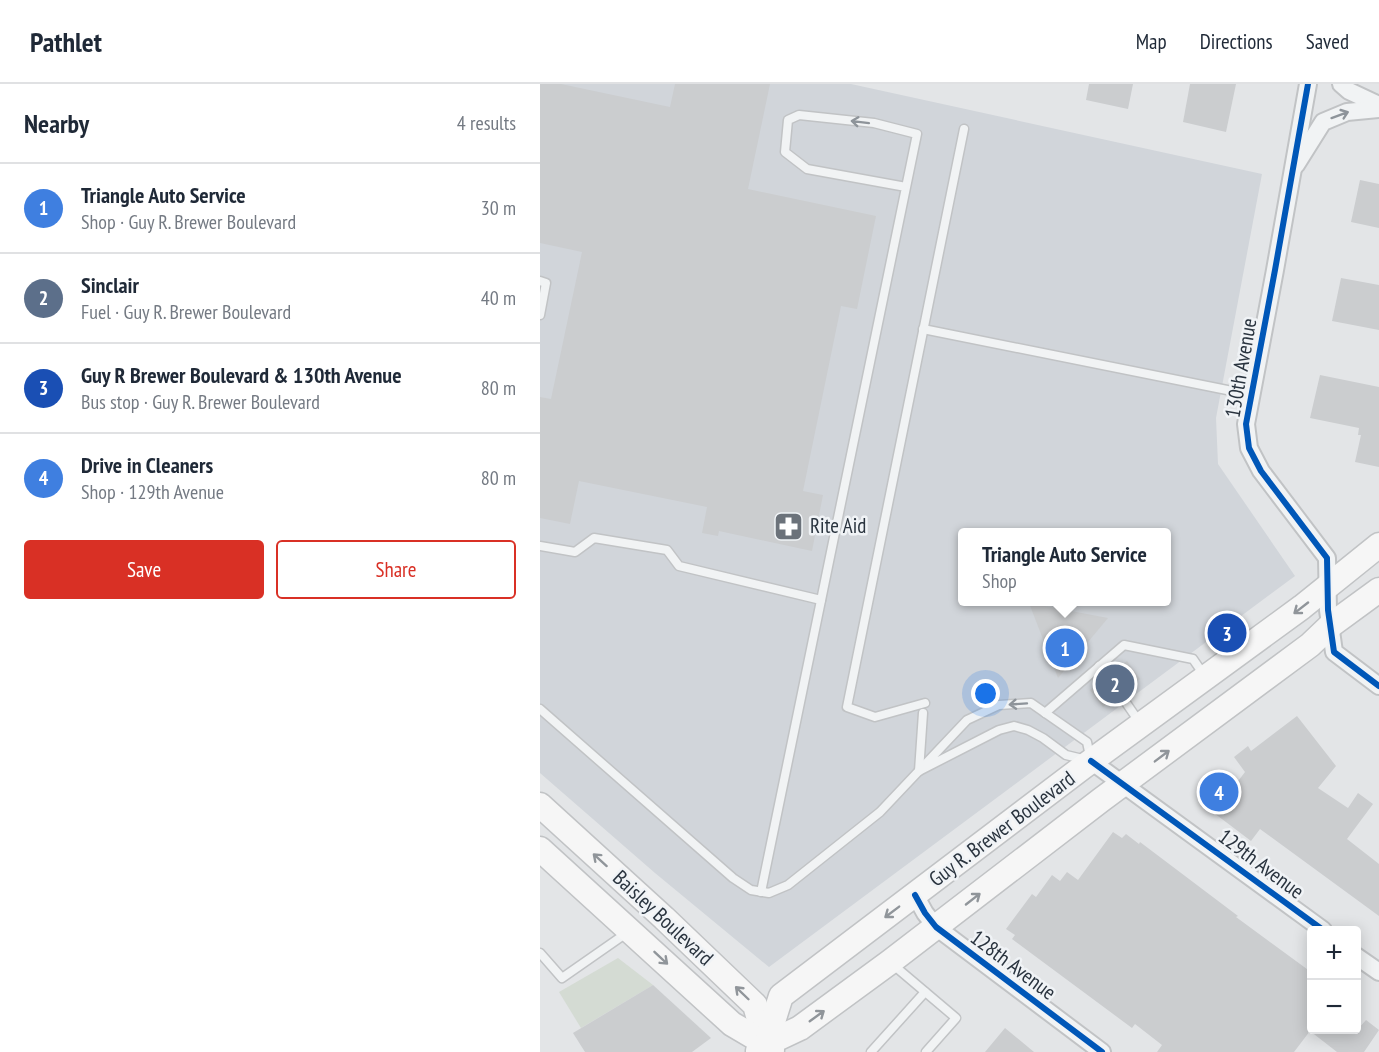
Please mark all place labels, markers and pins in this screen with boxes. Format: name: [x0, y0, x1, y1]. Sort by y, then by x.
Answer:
pharmacy icon: Rite Aid: [773, 510, 805, 542]
place label: Rite Aid: [810, 512, 866, 539]
pin: 3: [1208, 610, 1246, 656]
pin: 1: [1046, 626, 1084, 670]
pin: 2: [1096, 662, 1134, 706]
pin: 4: [1200, 770, 1238, 814]

